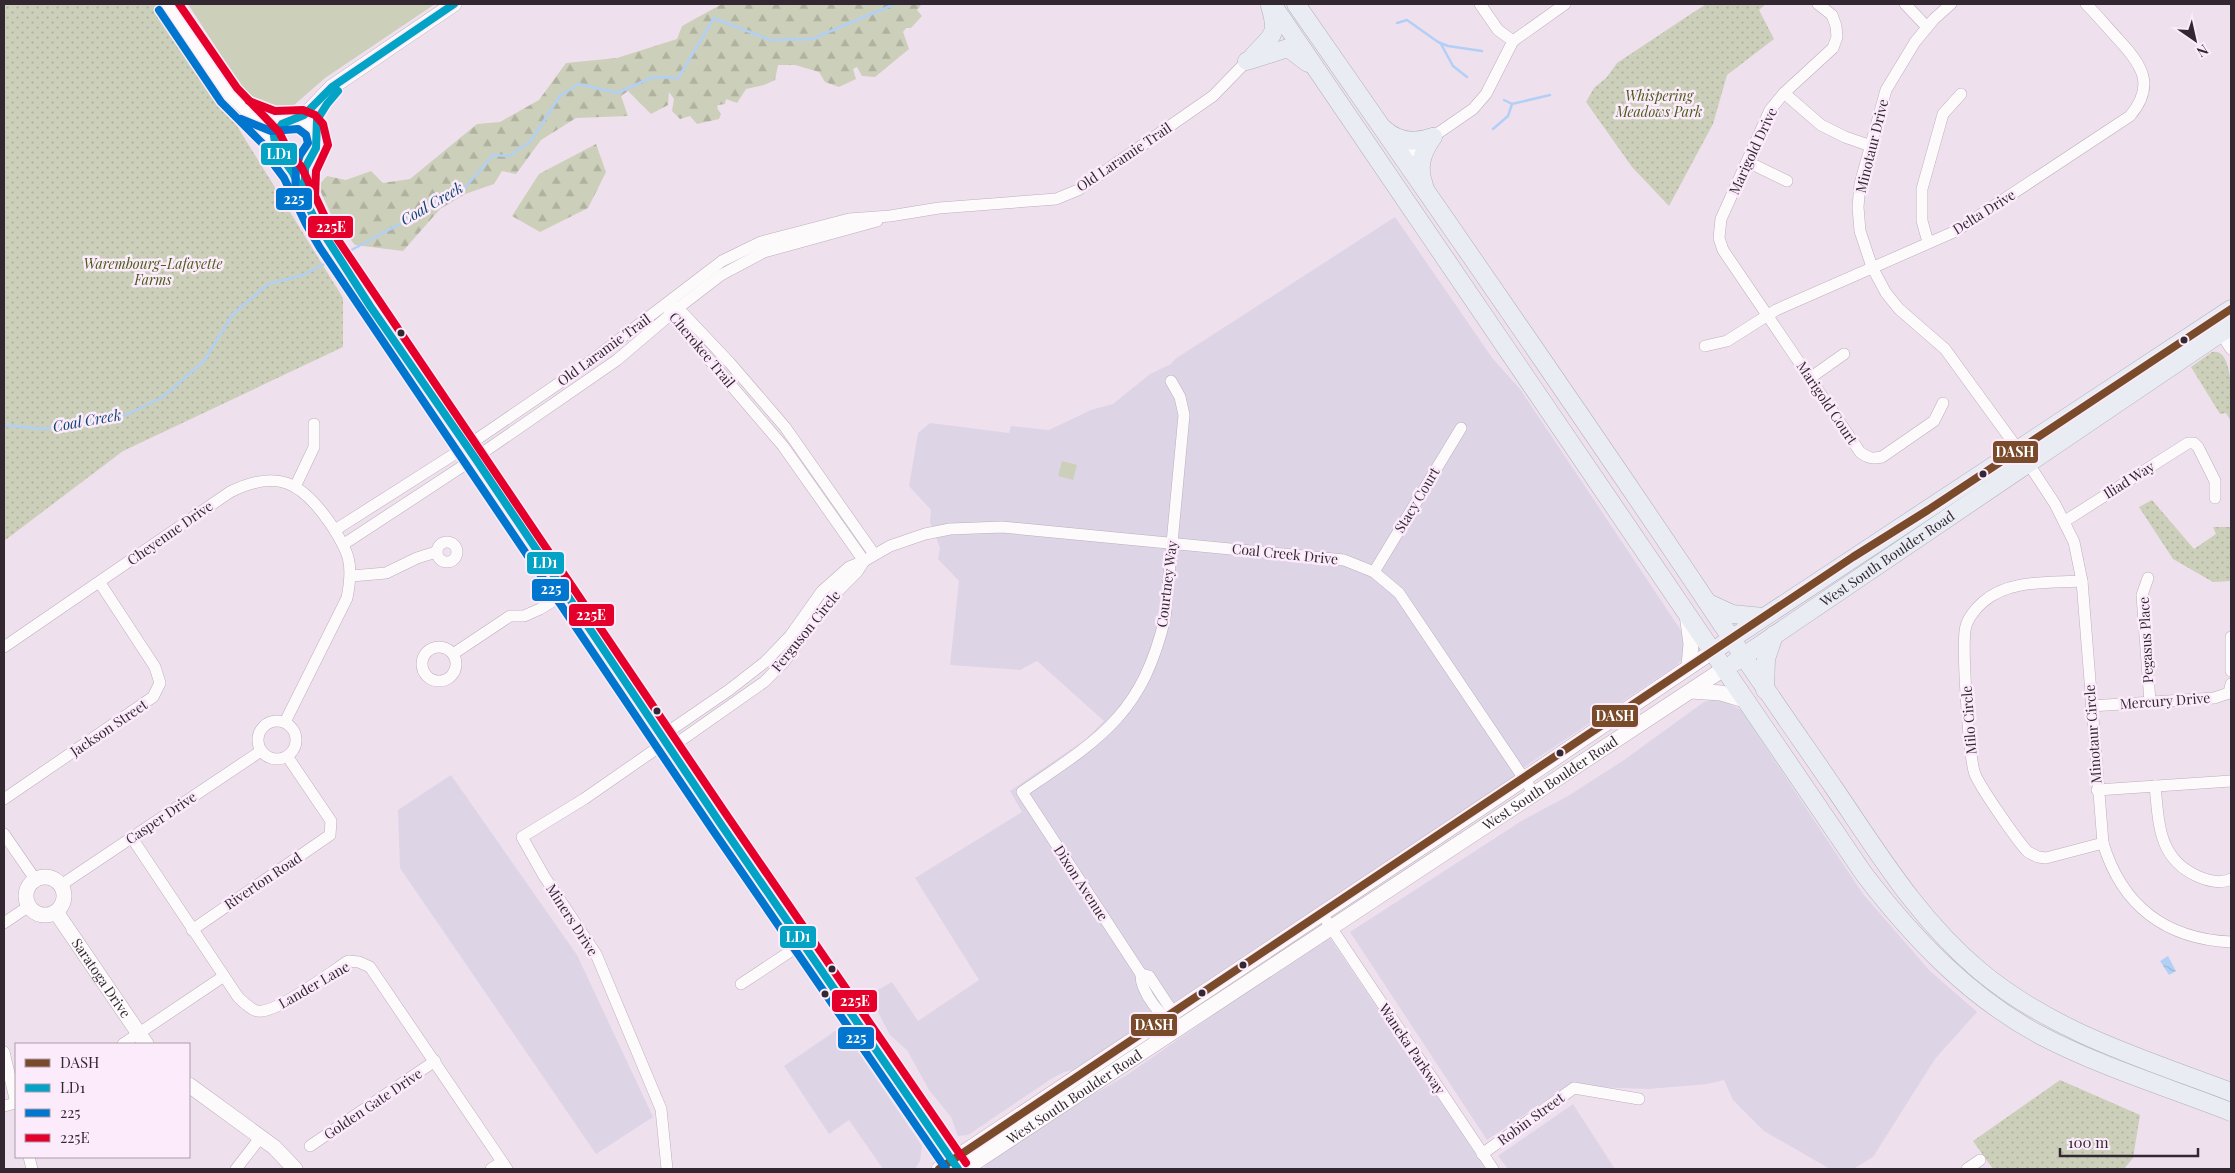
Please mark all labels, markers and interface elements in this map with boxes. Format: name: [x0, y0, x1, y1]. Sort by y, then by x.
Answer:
north arrow: [2170, 15, 2220, 65]
text: N: [2193, 40, 2212, 62]
park label: Whispering Meadows Park: [1615, 86, 1702, 121]
street label: Minotaur Drive: [1851, 97, 1892, 195]
street label: Marigold Drive: [1724, 104, 1781, 197]
street label: Old Laramie Trail: [1072, 118, 1175, 195]
line badge: LD1: [260, 142, 298, 166]
text: LD1: [267, 144, 291, 163]
water label: Coal Creek: [396, 177, 467, 229]
street label: Delta Drive: [1949, 185, 2019, 238]
line badge: 225: [275, 187, 313, 211]
text: 225: [283, 189, 305, 208]
line badge: 225E: [307, 215, 354, 239]
text: 225E: [316, 217, 346, 236]
park label: Warembourg-Lafayette Farms: [84, 254, 222, 289]
street label: Cherokee Trail: [665, 308, 740, 391]
street label: Old Laramie Trail: [553, 309, 654, 390]
unlabelled marker: [396, 328, 406, 338]
unlabelled marker: [2179, 335, 2189, 345]
street label: Marigold Court: [1793, 357, 1863, 449]
water label: Coal Creek: [51, 404, 123, 436]
line badge: DASH: [1992, 440, 2039, 464]
text: DASH: [1995, 442, 2035, 461]
street label: Iliad Way: [2100, 456, 2158, 503]
street label: Stacy Court: [1390, 463, 1444, 536]
unlabelled marker: [1978, 469, 1988, 479]
street label: Cheyenne Drive: [123, 496, 216, 569]
street label: West South Boulder Road: [1815, 506, 1958, 611]
street label: Coal Creek Drive: [1231, 538, 1339, 569]
street label: Courtney Way: [1152, 539, 1181, 629]
line badge: LD1: [526, 551, 565, 575]
text: LD1: [533, 553, 557, 572]
line badge: 225: [531, 578, 570, 602]
text: 225: [540, 579, 562, 598]
street label: Ferguson Circle: [767, 586, 844, 675]
street label: Pegasus Place: [2134, 596, 2157, 684]
line badge: 225E: [568, 603, 615, 627]
text: 225E: [576, 605, 606, 624]
street label: Minotaur Circle: [2080, 684, 2105, 784]
street label: Milo Circle: [1957, 685, 1980, 755]
street label: Mercury Drive: [2119, 688, 2211, 713]
street label: Jackson Street: [66, 694, 152, 761]
line badge: DASH: [1591, 704, 1639, 728]
unlabelled marker: [652, 706, 662, 716]
text: DASH: [1595, 706, 1635, 725]
street label: West South Boulder Road: [1478, 731, 1621, 835]
unlabelled marker: [1555, 748, 1565, 758]
street label: Casper Drive: [122, 787, 200, 848]
street label: Dixon Avenue: [1050, 841, 1113, 924]
street label: Riverton Road: [220, 848, 305, 913]
street label: Miners Drive: [542, 880, 603, 959]
line badge: LD1: [779, 925, 817, 949]
text: LD1: [786, 927, 810, 946]
street label: Saratoga Drive: [68, 934, 135, 1021]
street label: Lander Lane: [275, 957, 353, 1013]
unlabelled marker: [1238, 960, 1248, 970]
unlabelled marker: [827, 964, 837, 974]
unlabelled marker: [1197, 988, 1207, 998]
unlabelled marker: [820, 989, 830, 999]
line badge: 225E: [831, 989, 878, 1013]
text: 225E: [840, 991, 870, 1010]
street label: Waneka Parkway: [1374, 999, 1450, 1098]
line badge: DASH: [1130, 1013, 1178, 1037]
text: DASH: [1134, 1015, 1174, 1034]
line badge: 225: [837, 1026, 875, 1050]
text: 225: [845, 1028, 867, 1047]
legend: [15, 1043, 190, 1158]
street label: West South Boulder Road: [1002, 1045, 1145, 1149]
text: DASH: [60, 1052, 99, 1072]
street label: Golden Gate Drive: [320, 1064, 426, 1144]
text: LD1: [60, 1077, 86, 1097]
street label: Robin Street: [1494, 1087, 1569, 1149]
text: 225: [60, 1102, 81, 1122]
scale bar: [2060, 1126, 2198, 1158]
text: 225E: [60, 1127, 90, 1147]
text: 100 m: [2068, 1132, 2109, 1152]

